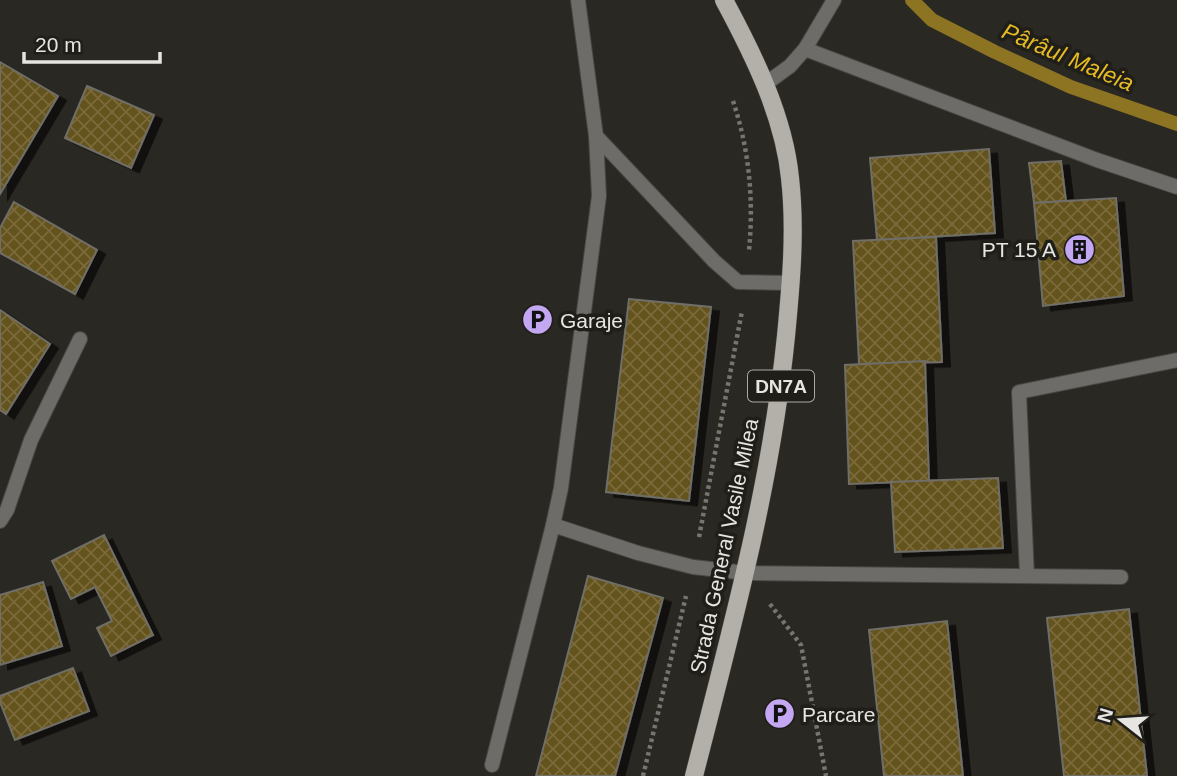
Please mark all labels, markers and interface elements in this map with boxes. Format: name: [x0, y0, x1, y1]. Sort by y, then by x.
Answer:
water label: Pârâul Maleia: [998, 18, 1138, 96]
scale bar: [24, 21, 161, 65]
text: 20 m: [35, 33, 82, 56]
building icon: PT 15 A: [1062, 232, 1096, 266]
place label: PT 15 A: [982, 238, 1056, 261]
parking icon: Garaje: [520, 303, 554, 337]
place label: Garaje: [560, 309, 623, 332]
road number: DN7A: [748, 370, 814, 402]
street label: Strada General Vasile Milea: [686, 416, 762, 676]
north arrow: [1086, 685, 1156, 755]
parking icon: Parcare: [762, 697, 796, 731]
place label: Parcare: [802, 703, 876, 726]
text: N: [1093, 706, 1117, 725]

